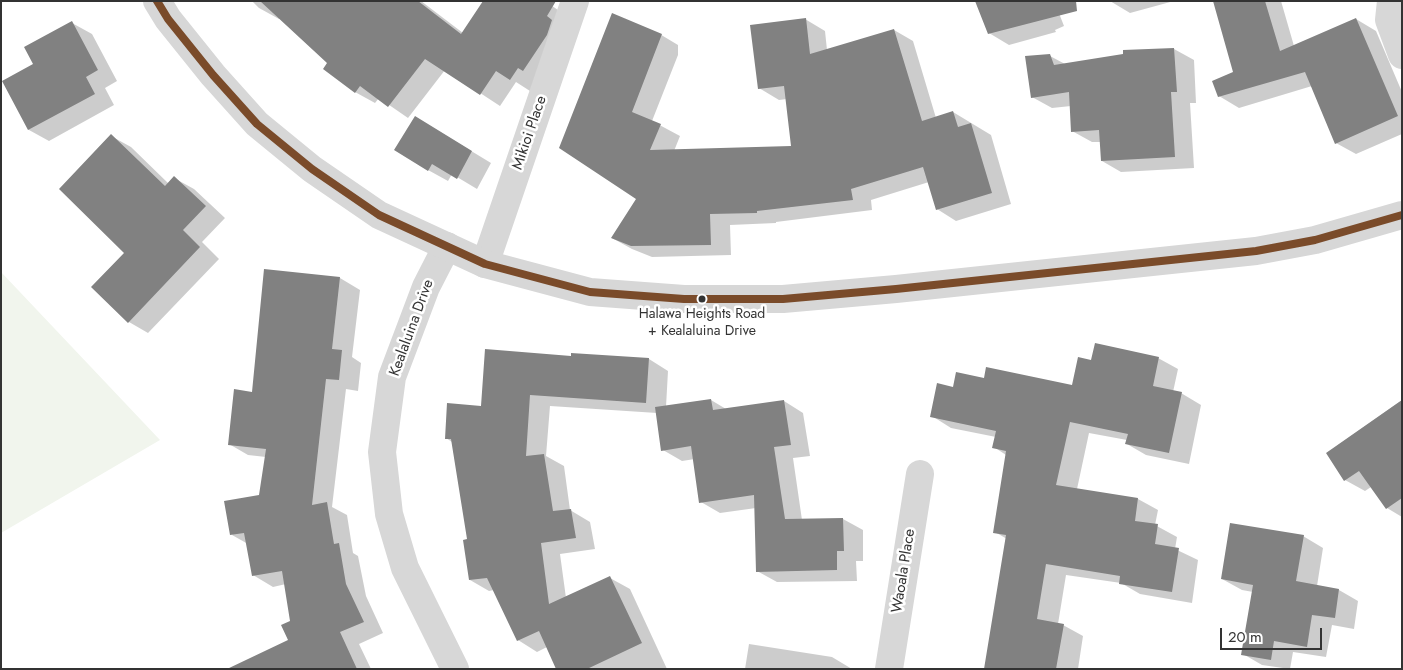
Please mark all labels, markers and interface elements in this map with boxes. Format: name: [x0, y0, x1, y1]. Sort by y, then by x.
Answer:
street label: Mikioi Place: [509, 94, 551, 172]
street label: Kealaluina Drive: [386, 277, 438, 379]
marker: Halawa Heights Road + Kealaluina Drive: [697, 294, 707, 304]
place label: Halawa Heights Road + Kealaluina Drive: [639, 307, 765, 340]
street label: Waoala Place: [888, 528, 920, 614]
scale bar: [1223, 618, 1326, 650]
text: 20 m: [1228, 626, 1262, 648]

